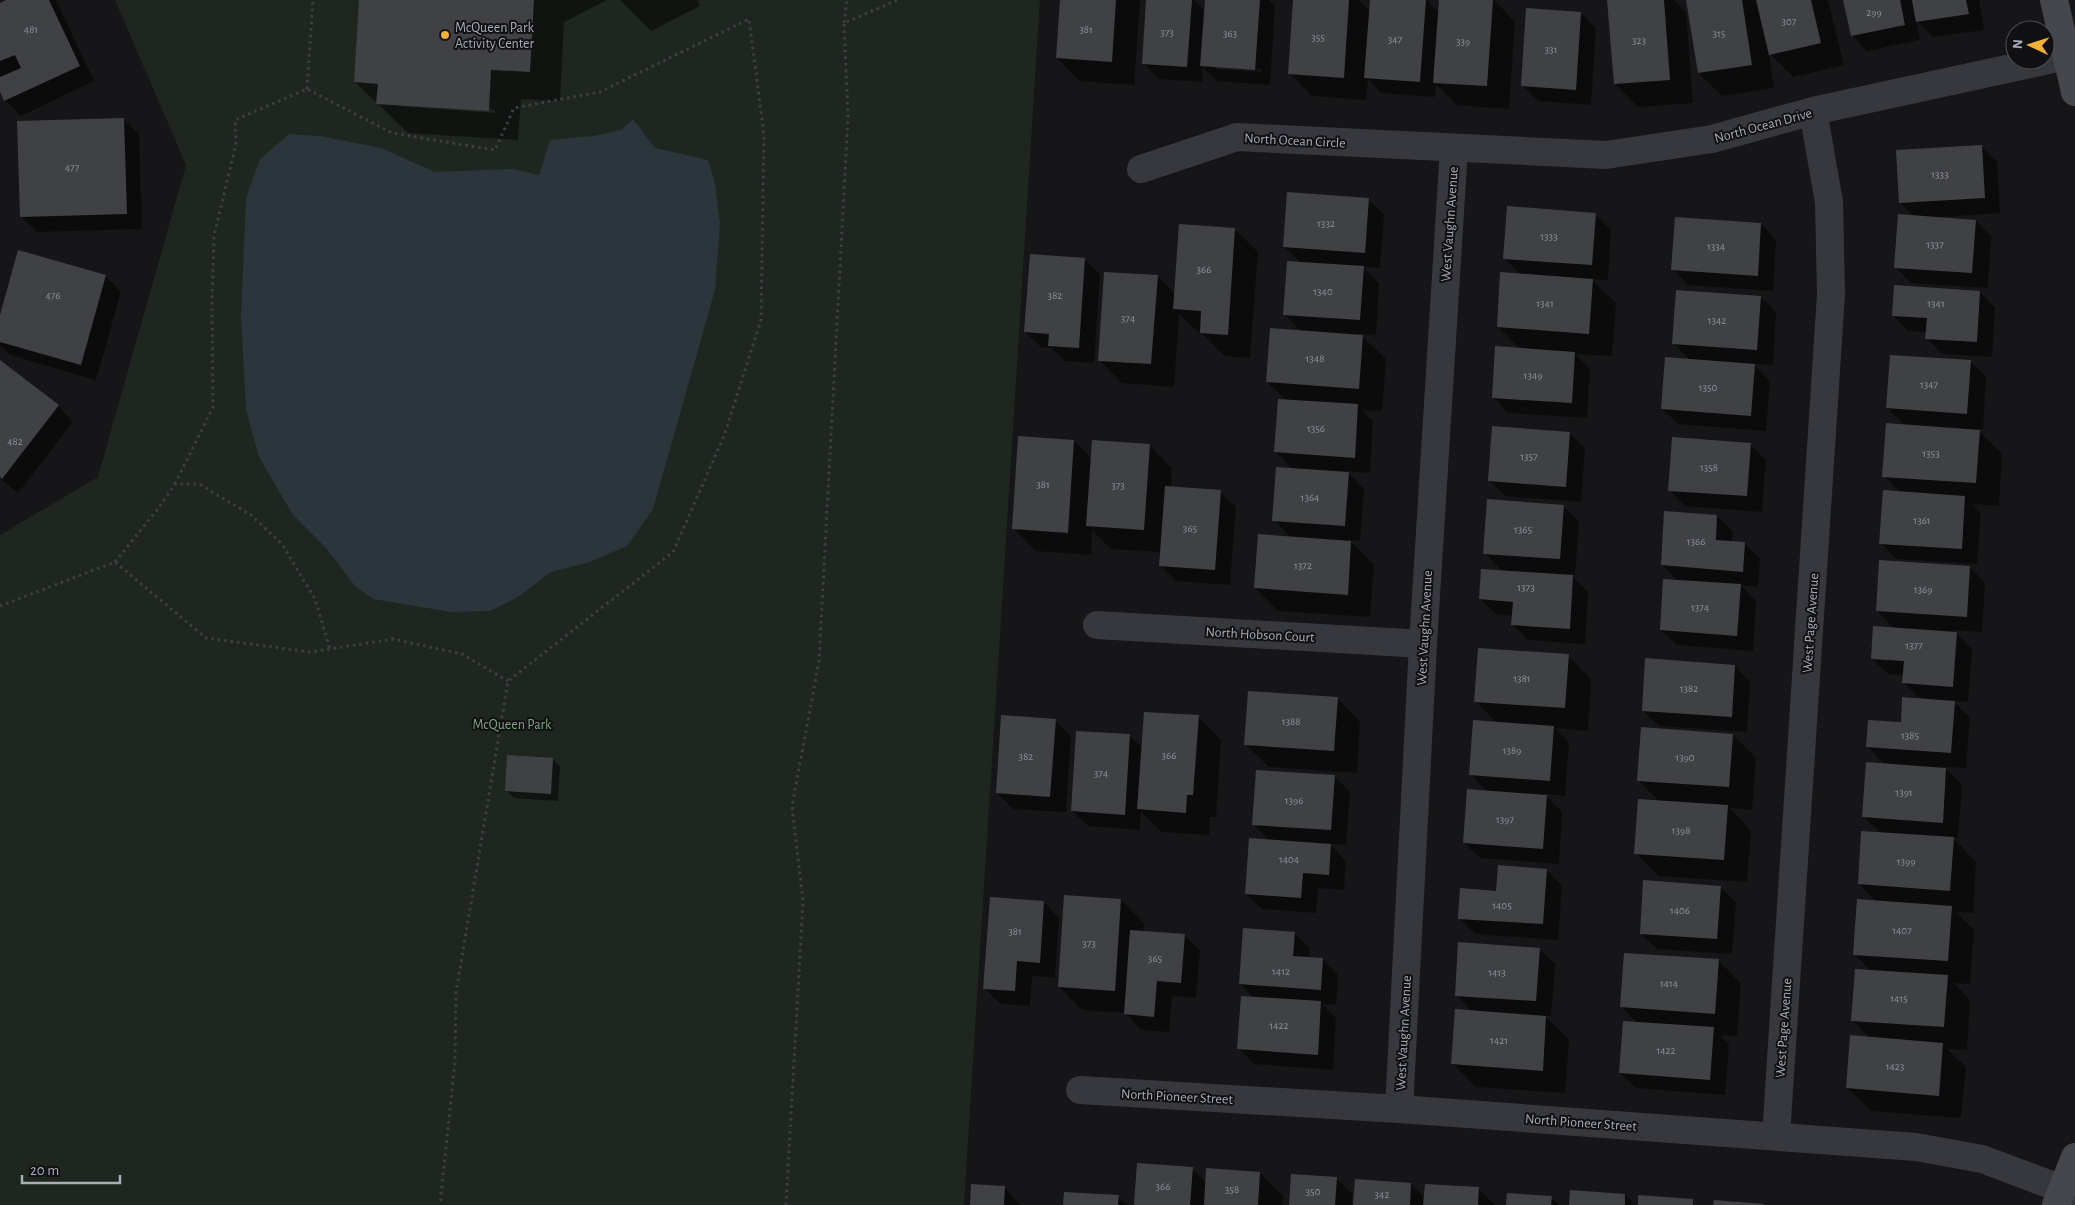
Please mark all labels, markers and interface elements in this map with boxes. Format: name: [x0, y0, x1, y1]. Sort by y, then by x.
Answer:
house number: 299: [1866, 7, 1882, 18]
house number: 307: [1782, 16, 1797, 27]
north arrow: [2005, 20, 2055, 70]
place label: McQueen Park Activity Center: [455, 21, 535, 51]
house number: 481: [24, 24, 38, 35]
house number: 381: [1079, 24, 1093, 35]
house number: 373: [1160, 27, 1174, 38]
house number: 363: [1223, 28, 1238, 39]
house number: 315: [1713, 28, 1726, 39]
marker: McQueen Park Activity Center: [439, 29, 451, 41]
house number: 355: [1311, 32, 1325, 43]
house number: 347: [1388, 34, 1403, 45]
house number: 323: [1632, 35, 1646, 46]
house number: 339: [1456, 36, 1470, 47]
text: N: [2011, 39, 2025, 50]
house number: 331: [1545, 44, 1557, 55]
street label: North Ocean Drive: [1713, 106, 1814, 146]
street label: North Ocean Circle: [1244, 131, 1346, 151]
house number: 477: [65, 162, 80, 173]
street label: West Vaughn Avenue: [1439, 166, 1461, 282]
house number: 1333: [1931, 169, 1949, 180]
house number: 1332: [1317, 218, 1335, 229]
house number: 1333: [1540, 231, 1558, 242]
house number: 1337: [1926, 239, 1944, 250]
house number: 1334: [1707, 241, 1725, 252]
house number: 366: [1197, 264, 1211, 275]
house number: 1340: [1313, 286, 1333, 297]
house number: 476: [45, 290, 61, 301]
house number: 382: [1048, 290, 1062, 301]
house number: 1341: [1536, 298, 1554, 309]
house number: 1341: [1927, 298, 1945, 309]
house number: 374: [1121, 313, 1135, 324]
house number: 1342: [1708, 315, 1726, 326]
house number: 1348: [1306, 353, 1324, 364]
house number: 1349: [1524, 370, 1542, 381]
house number: 1347: [1920, 379, 1939, 390]
house number: 1350: [1699, 382, 1718, 393]
house number: 1356: [1307, 423, 1325, 434]
house number: 482: [7, 436, 23, 447]
house number: 1353: [1922, 448, 1940, 459]
house number: 1357: [1520, 451, 1538, 462]
house number: 1358: [1700, 462, 1718, 473]
house number: 381: [1036, 479, 1050, 490]
house number: 373: [1111, 480, 1125, 491]
house number: 1364: [1301, 492, 1319, 503]
house number: 1361: [1913, 515, 1931, 526]
house number: 365: [1183, 523, 1198, 534]
house number: 1365: [1514, 524, 1532, 535]
house number: 1366: [1687, 536, 1705, 547]
house number: 1372: [1294, 560, 1312, 571]
street label: West Vaughn Avenue: [1415, 570, 1435, 686]
street label: West Page Avenue: [1801, 573, 1821, 673]
house number: 1373: [1517, 582, 1535, 593]
house number: 1369: [1914, 584, 1932, 595]
house number: 1374: [1691, 602, 1709, 613]
street label: North Hobson Court: [1205, 625, 1315, 645]
house number: 1377: [1905, 640, 1923, 651]
house number: 1381: [1513, 673, 1531, 684]
house number: 1382: [1680, 683, 1698, 694]
house number: 1388: [1282, 716, 1300, 727]
park label: McQueen Park: [473, 718, 552, 732]
house number: 1385: [1901, 730, 1919, 741]
house number: 1389: [1503, 745, 1521, 756]
house number: 366: [1162, 750, 1176, 761]
house number: 382: [1019, 751, 1033, 762]
house number: 1390: [1675, 752, 1695, 763]
house number: 374: [1094, 768, 1108, 779]
house number: 1391: [1895, 787, 1913, 798]
house number: 1396: [1285, 795, 1303, 806]
house number: 1397: [1496, 814, 1514, 825]
house number: 1398: [1672, 825, 1690, 836]
house number: 1404: [1279, 854, 1299, 865]
house number: 1399: [1897, 856, 1915, 867]
house number: 1405: [1492, 900, 1512, 911]
house number: 1406: [1670, 905, 1690, 916]
house number: 1407: [1892, 925, 1912, 936]
house number: 381: [1008, 926, 1022, 937]
house number: 373: [1082, 938, 1096, 949]
house number: 365: [1148, 953, 1163, 964]
house number: 1412: [1272, 966, 1290, 977]
house number: 1413: [1488, 967, 1506, 978]
street label: West Vaughn Avenue: [1394, 975, 1414, 1091]
house number: 1414: [1660, 978, 1678, 989]
street label: West Page Avenue: [1774, 978, 1794, 1078]
house number: 1415: [1890, 993, 1908, 1004]
house number: 1422: [1269, 1020, 1289, 1031]
house number: 1421: [1490, 1035, 1508, 1046]
house number: 1422: [1656, 1045, 1676, 1056]
house number: 1423: [1886, 1061, 1905, 1072]
street label: North Pioneer Street: [1121, 1087, 1234, 1107]
street label: North Pioneer Street: [1525, 1112, 1638, 1134]
scale bar: [22, 1152, 120, 1184]
text: 20 m: [30, 1163, 59, 1178]
house number: 366: [1156, 1181, 1170, 1192]
house number: 358: [1225, 1184, 1239, 1195]
house number: 350: [1306, 1186, 1321, 1197]
house number: 342: [1375, 1189, 1389, 1200]

